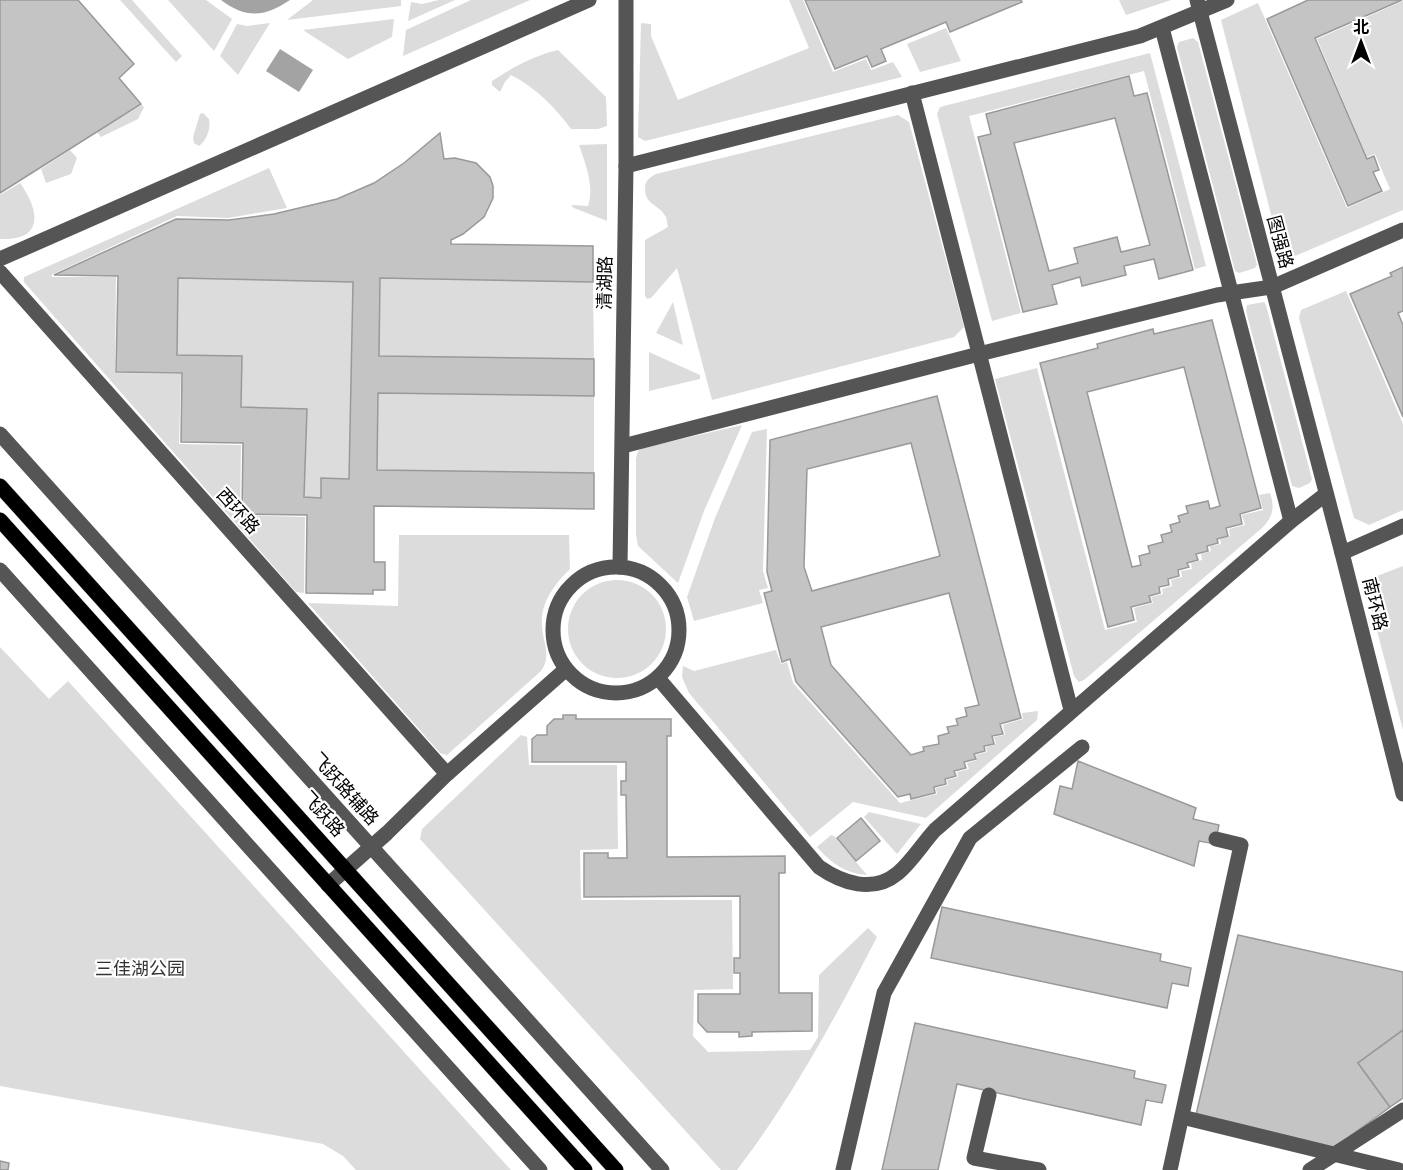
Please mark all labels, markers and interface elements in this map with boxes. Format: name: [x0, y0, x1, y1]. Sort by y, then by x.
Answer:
north arrow: [1331, 12, 1391, 72]
text: 北: [1353, 17, 1369, 36]
street label: 图强路: [1263, 213, 1299, 271]
street label: 清湖路: [593, 256, 615, 310]
street label: 西环路: [213, 483, 265, 538]
street label: 南环路: [1359, 575, 1393, 633]
street label: 飞跃路辅路: [307, 748, 383, 830]
street label: 飞跃路: [297, 787, 349, 841]
park label: 三佳湖公园: [95, 957, 185, 979]

